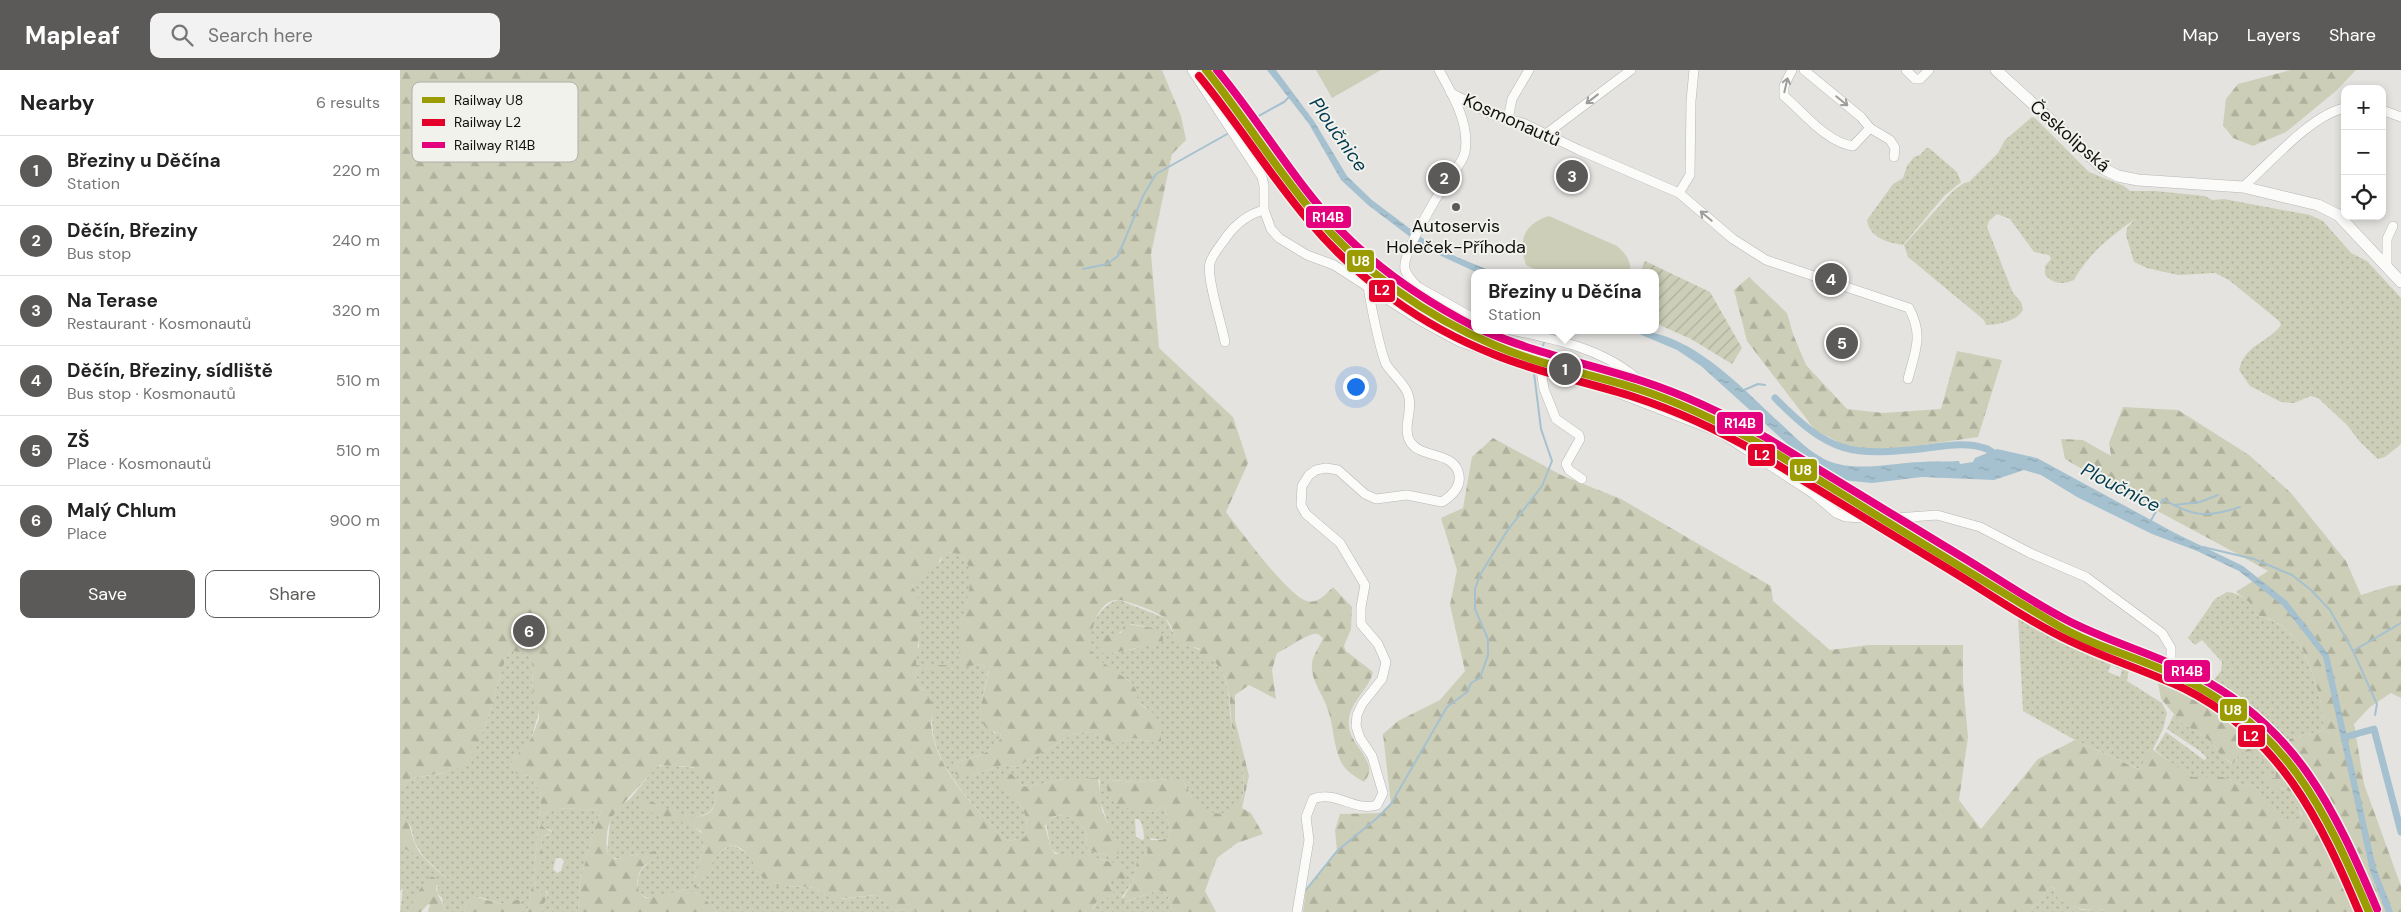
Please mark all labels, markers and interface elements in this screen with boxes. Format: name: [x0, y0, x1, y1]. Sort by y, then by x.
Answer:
search box: [150, 13, 500, 58]
text: Mapleaf: [25, 20, 120, 51]
icon: search: [168, 21, 196, 49]
text: Search here: [208, 23, 313, 48]
text: Map: [2183, 23, 2219, 47]
text: Layers: [2247, 23, 2301, 47]
text: Share: [2329, 23, 2376, 47]
one-way arrow: [1782, 78, 1791, 94]
legend: [412, 82, 578, 162]
map controls: [2341, 85, 2386, 220]
button: +: [2341, 85, 2386, 130]
street label: Kosmonautů: [1460, 88, 1564, 152]
text: Nearby: [20, 89, 94, 117]
text: Railway U8: [454, 91, 523, 109]
text: 6 results: [316, 92, 380, 113]
water label: Ploučnice: [1304, 92, 1374, 177]
one-way arrow: [1585, 94, 1599, 104]
one-way arrow: [1835, 95, 1848, 106]
street label: Českolipská: [2025, 95, 2115, 177]
text: Railway L2: [454, 113, 521, 131]
button: −: [2341, 130, 2386, 175]
text: Railway R14B: [454, 136, 535, 154]
text: Březiny u Děčína: [67, 148, 221, 173]
pin: 3: [1556, 157, 1588, 195]
pin: 2: [1428, 159, 1460, 197]
text: 1: [33, 160, 39, 181]
text: 220 m: [332, 160, 380, 181]
text: Station: [67, 173, 120, 194]
button: locate: [2341, 175, 2386, 220]
marker: Autoservis Holeček-Příhoda: [1450, 201, 1462, 213]
line badge: R14B: [1305, 205, 1352, 229]
text: R14B: [1312, 208, 1344, 226]
one-way arrow: [1700, 211, 1713, 222]
place label: Autoservis Holeček-Příhoda: [1386, 214, 1526, 259]
text: Děčín, Březiny: [67, 218, 198, 243]
text: 2: [31, 230, 41, 251]
text: 240 m: [332, 230, 380, 251]
text: Bus stop: [67, 243, 131, 264]
line badge: U8: [1346, 249, 1375, 273]
text: U8: [1352, 252, 1370, 270]
pin: 4: [1815, 260, 1847, 298]
popup: [1471, 269, 1659, 334]
line badge: L2: [1368, 279, 1396, 303]
text: Březiny u Děčína: [1488, 279, 1642, 304]
text: L2: [1374, 281, 1390, 299]
text: Na Terase: [67, 288, 158, 313]
text: 3: [31, 300, 41, 321]
text: 320 m: [332, 300, 380, 321]
text: Station: [1488, 304, 1541, 325]
text: Restaurant · Kosmonautů: [67, 313, 251, 334]
pin: 5: [1826, 324, 1858, 362]
pin: 1: [1549, 350, 1581, 388]
text: Děčín, Březiny, sídliště: [67, 358, 273, 383]
text: 4: [31, 370, 41, 391]
text: 510 m: [336, 370, 380, 391]
your location: [1343, 374, 1369, 400]
text: Bus stop · Kosmonautů: [67, 383, 236, 404]
line badge: R14B: [1716, 411, 1764, 435]
text: R14B: [1724, 414, 1756, 432]
text: ZŠ: [67, 428, 89, 453]
text: 5: [31, 440, 41, 461]
text: 510 m: [336, 440, 380, 461]
line badge: L2: [1747, 443, 1776, 467]
text: L2: [1754, 446, 1770, 464]
text: Place · Kosmonautů: [67, 453, 211, 474]
water label: Ploučnice: [2077, 457, 2165, 518]
line badge: U8: [1789, 458, 1818, 482]
text: U8: [1794, 461, 1812, 479]
text: Malý Chlum: [67, 498, 176, 523]
text: 6: [31, 510, 41, 531]
text: 900 m: [330, 510, 380, 531]
text: Place: [67, 523, 107, 544]
button: Save: [20, 570, 195, 618]
button: Share: [205, 570, 380, 618]
pin: 6: [513, 612, 545, 650]
line badge: R14B: [2163, 659, 2211, 683]
text: R14B: [2171, 662, 2203, 680]
line badge: U8: [2219, 698, 2248, 722]
text: U8: [2224, 701, 2242, 719]
line badge: L2: [2237, 724, 2266, 748]
text: L2: [2243, 727, 2259, 745]

